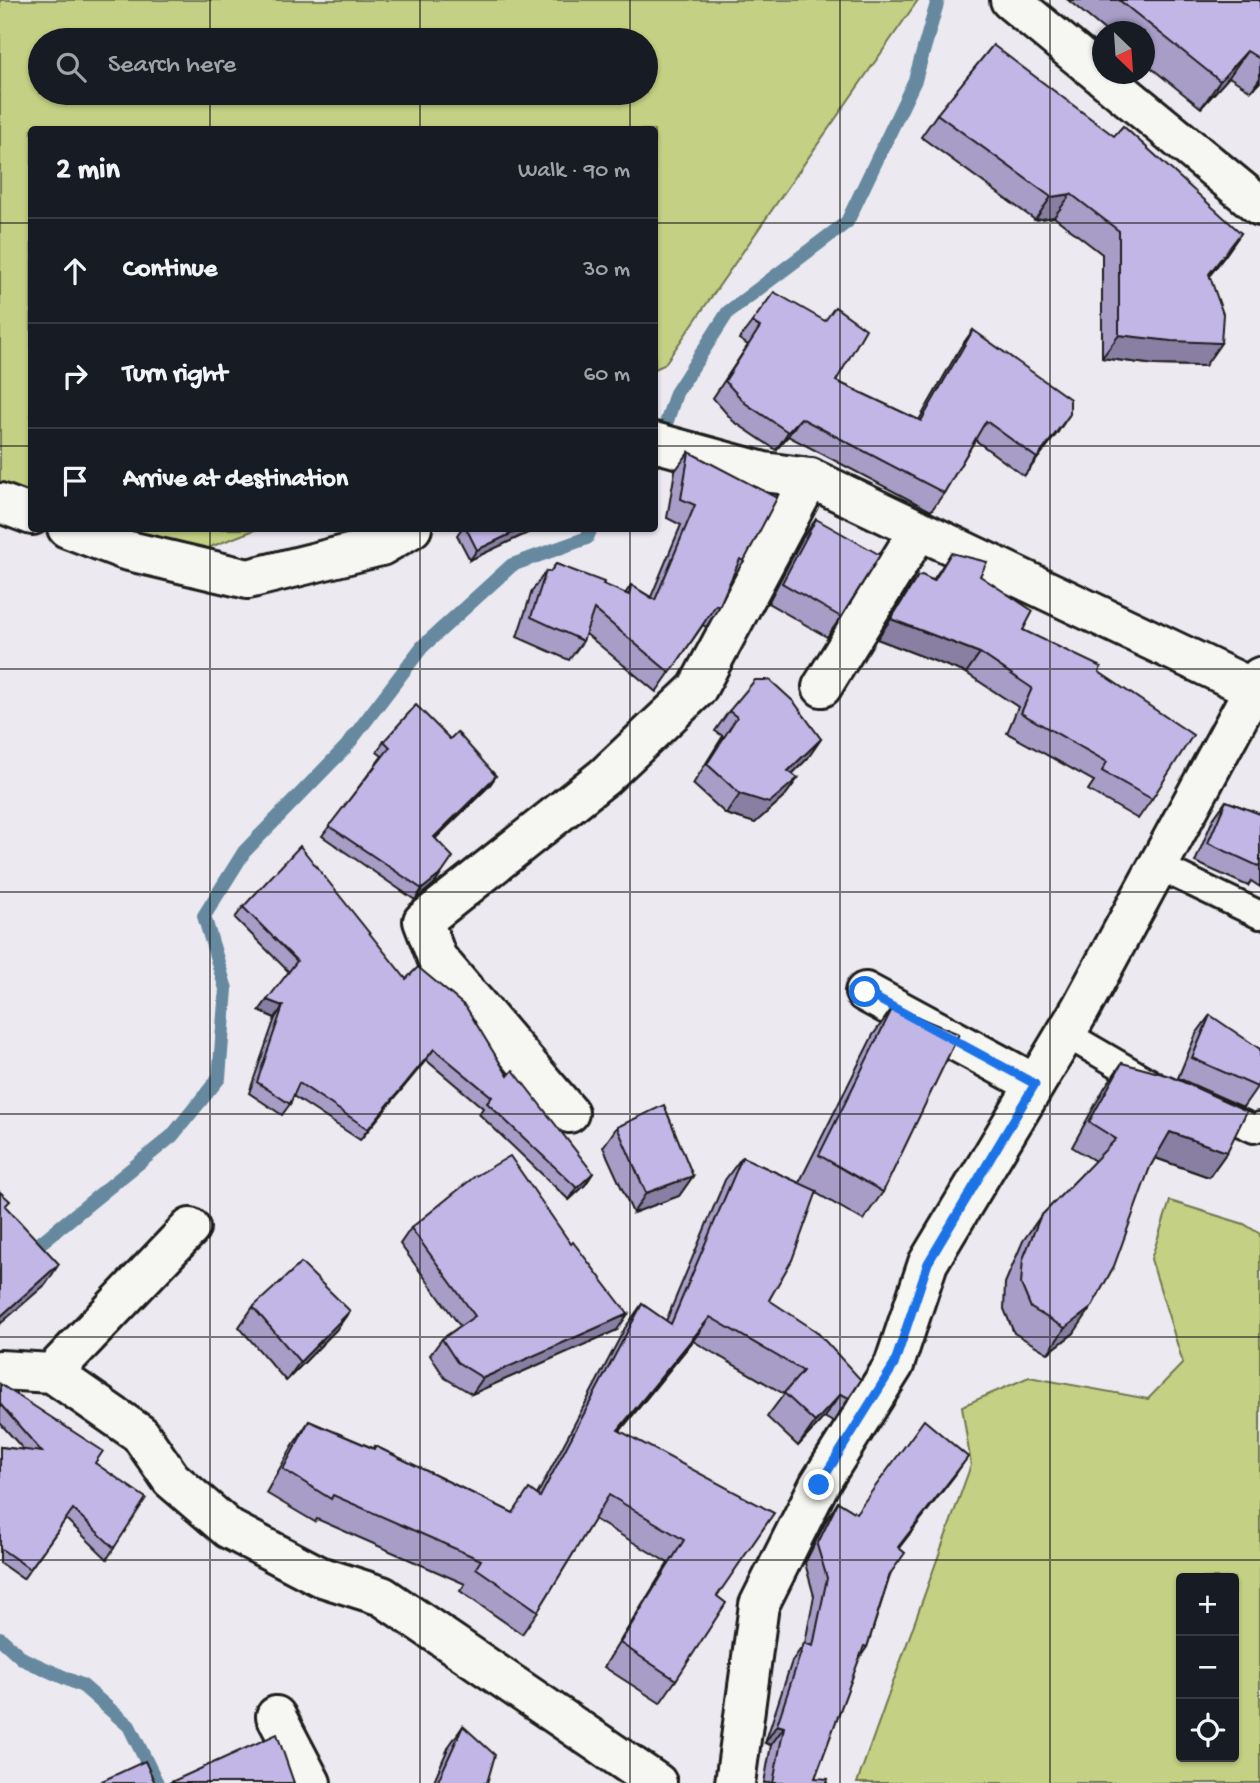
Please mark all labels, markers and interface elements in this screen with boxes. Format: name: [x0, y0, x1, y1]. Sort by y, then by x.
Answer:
north arrow: [1092, 21, 1155, 84]
search box: [28, 28, 658, 105]
icon: search: [52, 48, 90, 86]
text: Search here: [108, 51, 236, 82]
text: 2 min: [56, 154, 120, 189]
text: Walk · 90 m: [518, 158, 630, 185]
icon: ahead: [56, 252, 94, 290]
text: Continue: [123, 255, 217, 286]
text: 30 m: [583, 257, 630, 284]
icon: right: [56, 357, 94, 395]
text: Turn right: [123, 360, 227, 391]
text: 60 m: [584, 362, 630, 389]
icon: arrive: [56, 462, 94, 500]
text: Arrive at destination: [123, 465, 348, 496]
route start: [849, 976, 880, 1007]
route end: [803, 1469, 834, 1500]
map controls: [1176, 1573, 1239, 1762]
button: +: [1176, 1573, 1239, 1636]
button: −: [1176, 1636, 1239, 1699]
button: locate: [1176, 1699, 1239, 1762]

